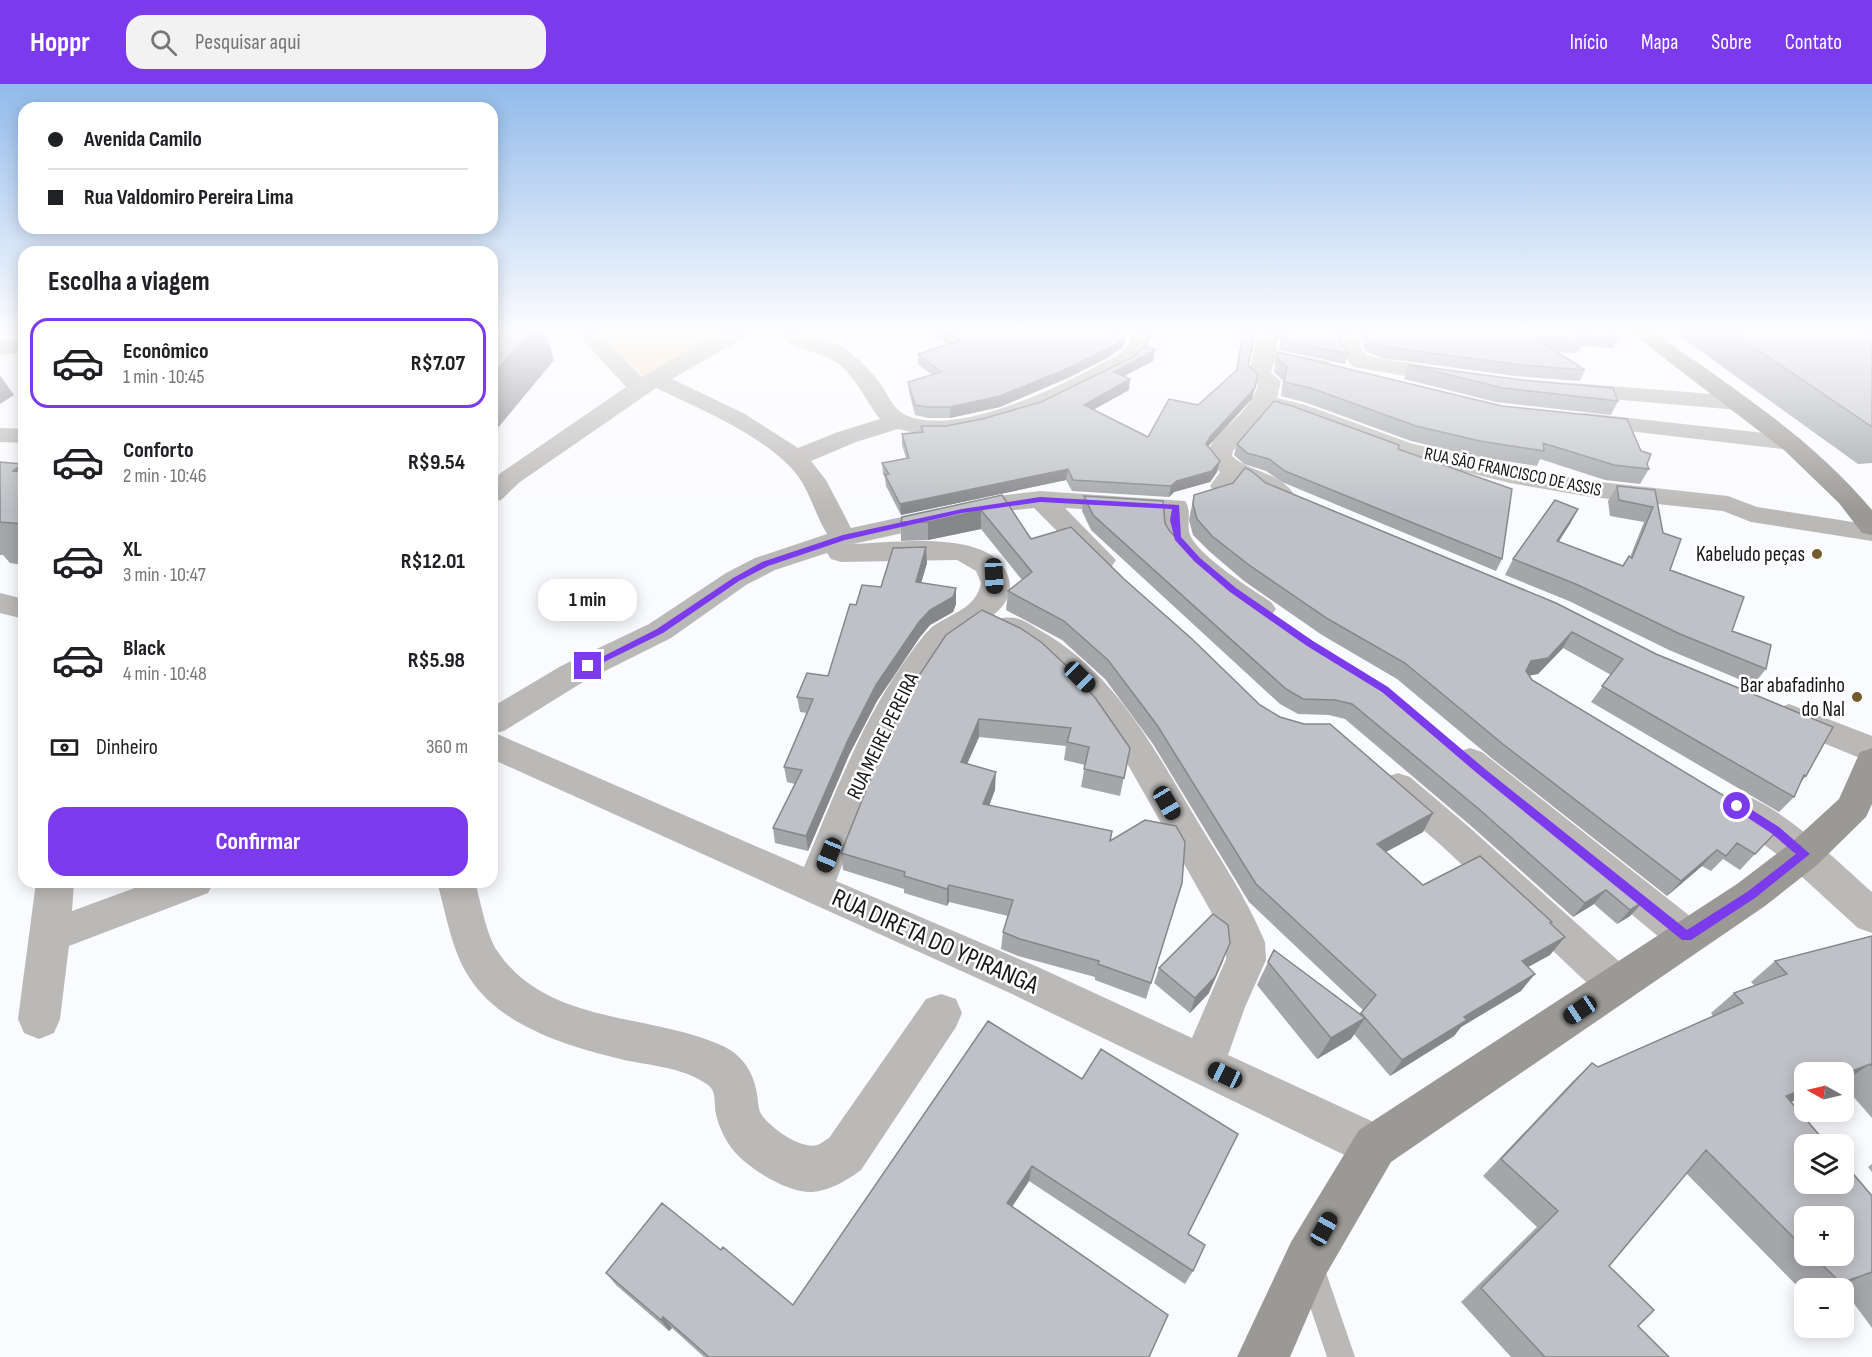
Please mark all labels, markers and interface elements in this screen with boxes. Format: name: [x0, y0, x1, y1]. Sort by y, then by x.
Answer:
search box: [126, 15, 546, 69]
text: Hoppr: [30, 26, 90, 59]
icon: search: [147, 26, 180, 59]
text: Pesquisar aqui: [195, 29, 300, 56]
text: Início: [1570, 30, 1608, 55]
text: Mapa: [1641, 30, 1678, 55]
text: Sobre: [1711, 30, 1752, 55]
text: Contato: [1785, 30, 1842, 55]
text: Avenida Camilo: [84, 126, 202, 153]
text: Rua Valdomiro Pereira Lima: [84, 184, 293, 211]
text: Escolha a viagem: [48, 266, 210, 298]
icon: car: [51, 336, 105, 390]
text: Econômico: [123, 338, 209, 365]
text: R$7.07: [411, 350, 465, 377]
text: 1 min · 10:45: [123, 365, 205, 389]
icon: car: [51, 435, 105, 489]
text: Conforto: [123, 437, 194, 464]
street label: RUA SÃO FRANCISCO DE ASSIS: [1423, 443, 1604, 501]
text: R$9.54: [408, 449, 465, 476]
text: 2 min · 10:46: [123, 464, 206, 488]
icon: car: [51, 534, 105, 588]
text: XL: [123, 536, 142, 563]
place label: Kabeludo peças: [1696, 542, 1805, 567]
marker: Kabeludo peças: [1810, 547, 1824, 561]
text: R$12.01: [401, 548, 465, 575]
car: [984, 558, 1004, 594]
text: 3 min · 10:47: [123, 563, 206, 587]
callout: 1 min: [538, 579, 638, 621]
text: 1 min: [569, 588, 606, 612]
icon: car: [51, 633, 105, 687]
text: Black: [123, 635, 165, 662]
text: R$5.98: [408, 647, 465, 674]
route end: [574, 652, 601, 679]
car: [1061, 658, 1099, 696]
text: 4 min · 10:48: [123, 662, 207, 686]
street label: RUA MEIRE PEREIRA: [842, 668, 925, 803]
place label: Bar abafadinho do Nal: [1740, 673, 1845, 722]
marker: Bar abafadinho do Nal: [1850, 690, 1864, 704]
icon: cash: [48, 731, 81, 764]
text: Dinheiro: [96, 734, 158, 761]
text: 360 m: [426, 735, 468, 759]
car: [1150, 783, 1184, 823]
route start: [1723, 792, 1750, 819]
button: Confirmar: [48, 807, 468, 876]
car: [814, 835, 844, 875]
street label: RUA DIRETA DO YPIRANGA: [827, 883, 1044, 1002]
car: [1560, 992, 1600, 1028]
car: [1205, 1059, 1245, 1091]
north arrow: [1794, 1062, 1854, 1122]
map controls: [1794, 1062, 1854, 1338]
button: layers: [1794, 1134, 1854, 1194]
button: +: [1794, 1206, 1854, 1266]
car: [1307, 1209, 1341, 1249]
button: −: [1794, 1278, 1854, 1338]

